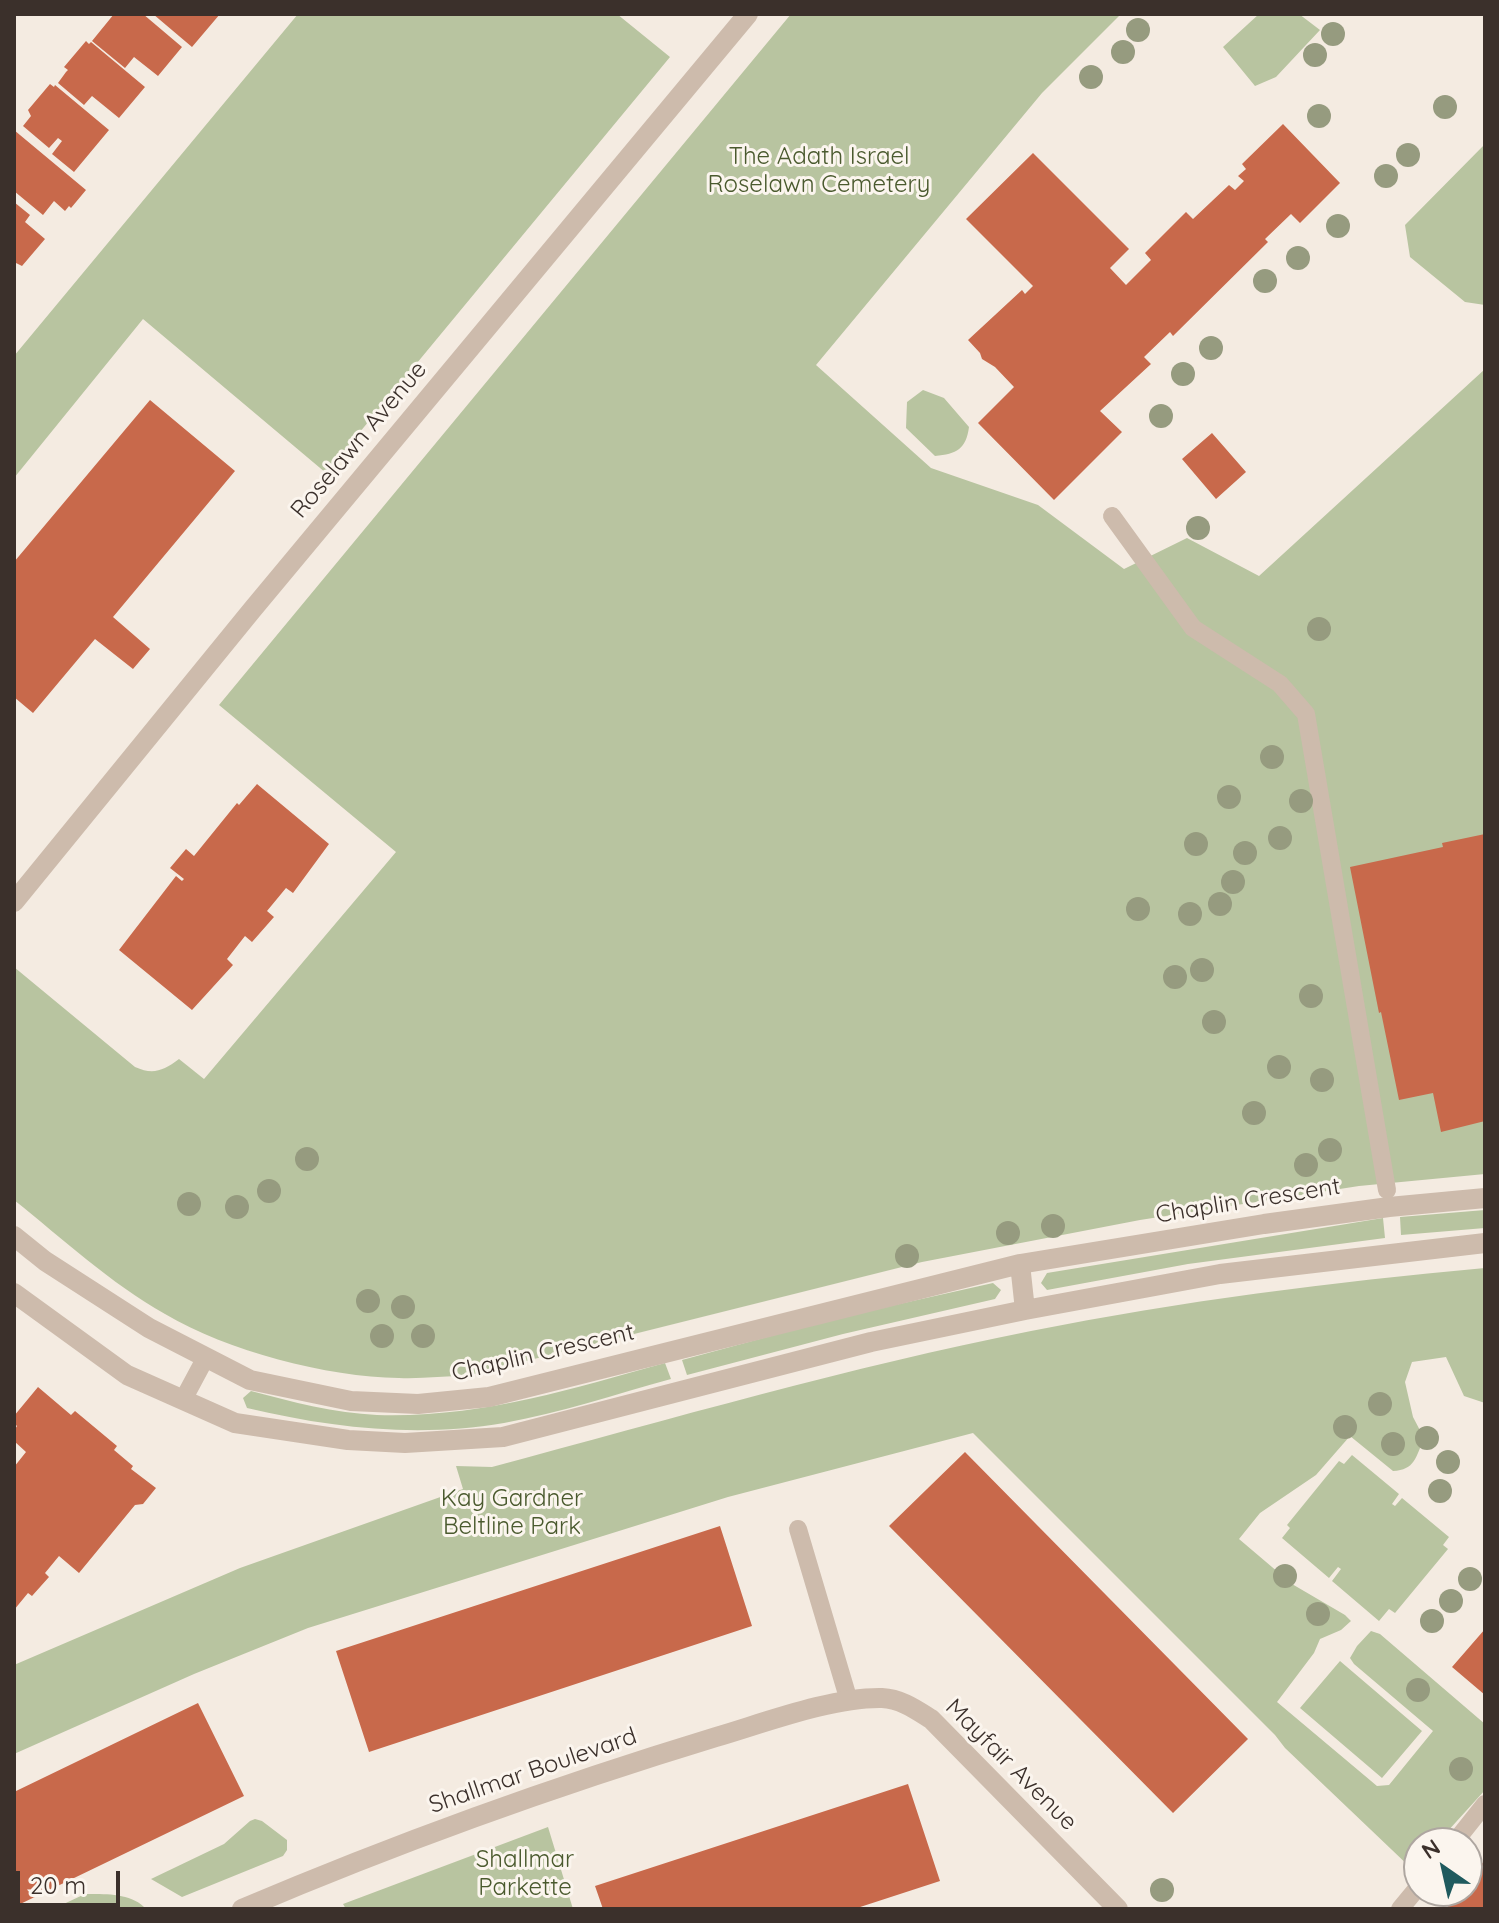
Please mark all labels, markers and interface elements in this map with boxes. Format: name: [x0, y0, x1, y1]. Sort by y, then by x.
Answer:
park label: The Adath Israel Roselawn Cemetery: [708, 143, 930, 199]
street label: Roselawn Avenue: [285, 356, 433, 524]
street label: Chaplin Crescent: [1154, 1172, 1342, 1230]
street label: Chaplin Crescent: [449, 1318, 637, 1388]
park label: Kay Gardner Beltline Park: [441, 1485, 583, 1541]
street label: Mayfair Avenue: [939, 1693, 1083, 1837]
street label: Shallmar Boulevard: [425, 1722, 641, 1820]
north arrow: [1403, 1827, 1483, 1907]
text: N: [1416, 1833, 1445, 1865]
park label: Shallmar Parkette: [476, 1846, 574, 1902]
scale bar: [20, 1855, 124, 1905]
text: 20 m: [30, 1870, 86, 1900]

